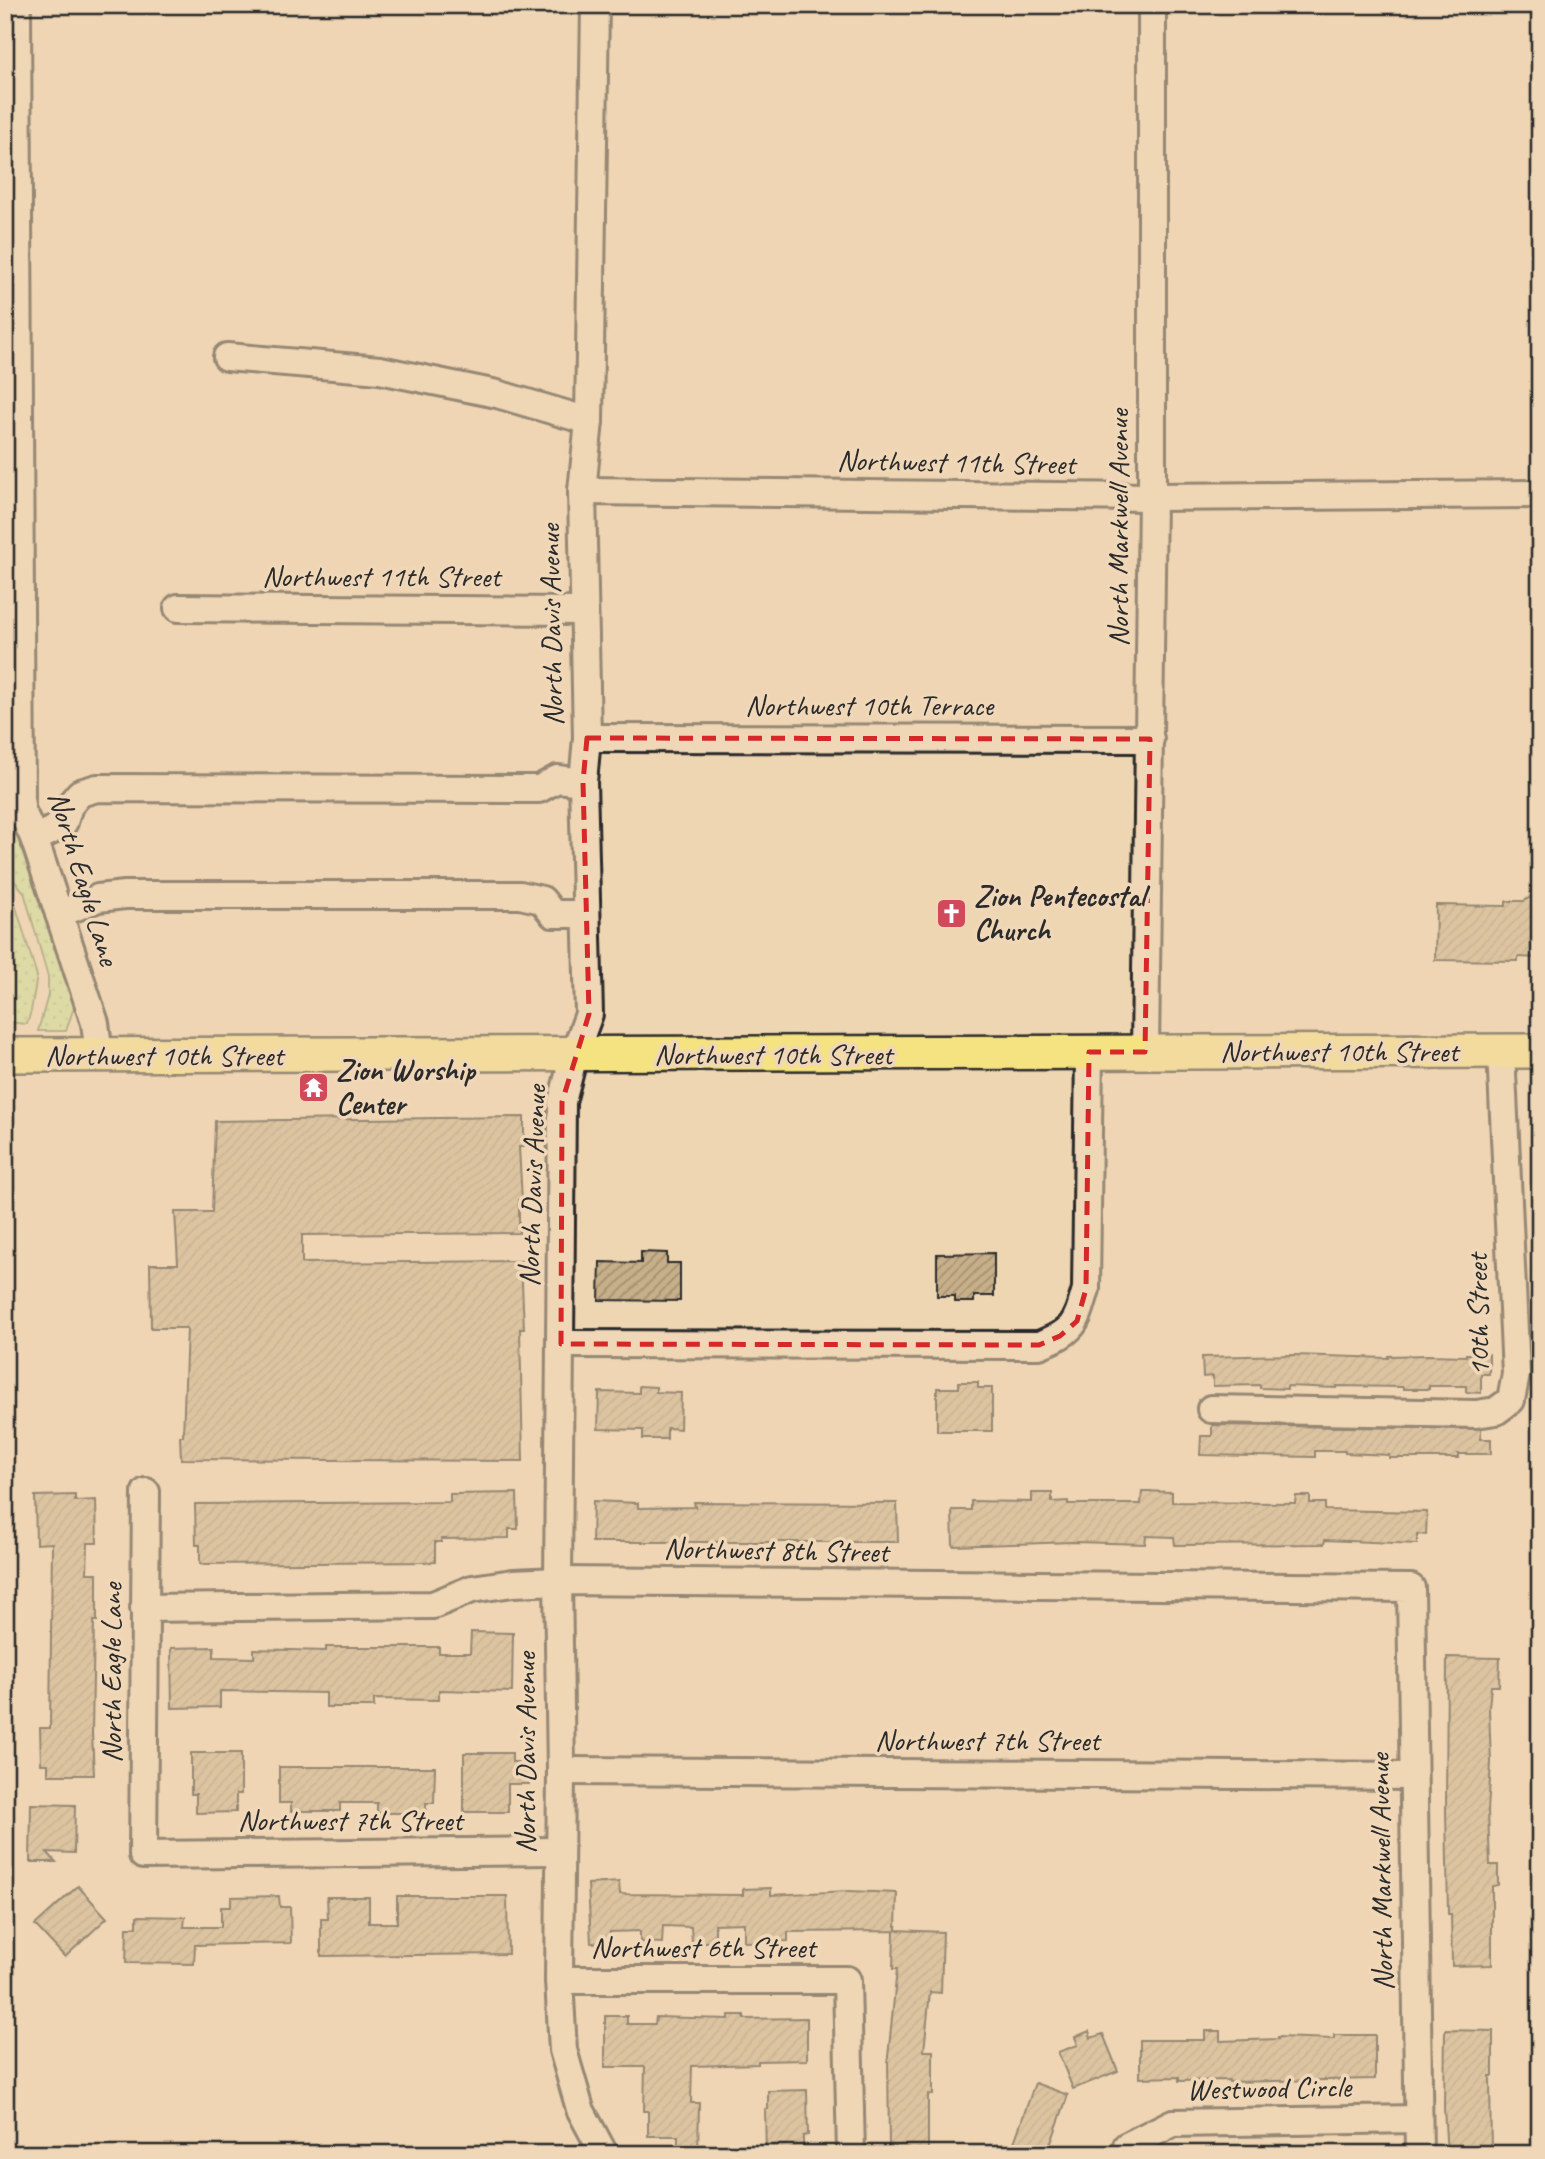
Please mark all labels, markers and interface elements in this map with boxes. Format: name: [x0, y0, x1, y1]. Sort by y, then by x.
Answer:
street label: North Markwell Avenue: [1099, 407, 1137, 647]
street label: Northwest 11th Street: [837, 441, 1078, 483]
street label: North Davis Avenue: [530, 522, 572, 726]
street label: Northwest 11th Street: [262, 557, 503, 595]
street label: Northwest 10th Terrace: [745, 686, 995, 724]
street label: North Eagle Lane: [40, 786, 129, 972]
place label: Zion Pentecostal Church: [974, 877, 1151, 949]
church icon: Zion Pentecostal Church: [934, 896, 968, 930]
street label: Northwest 10th Street: [1220, 1032, 1461, 1070]
street label: Northwest 10th Street: [654, 1035, 895, 1073]
street label: Northwest 10th Street: [45, 1036, 286, 1074]
place label: Zion Worship Center: [336, 1051, 477, 1123]
temple icon: Zion Worship Center: [296, 1070, 330, 1104]
street label: North Davis Avenue: [509, 1082, 555, 1287]
street label: 10th Street: [1458, 1250, 1498, 1377]
street label: Northwest 8th Street: [663, 1529, 892, 1571]
street label: North Eagle Lane: [92, 1581, 130, 1763]
street label: North Davis Avenue: [506, 1650, 544, 1854]
street label: Northwest 7th Street: [875, 1721, 1102, 1759]
street label: North Markwell Avenue: [1360, 1751, 1402, 1991]
street label: Northwest 7th Street: [238, 1801, 465, 1839]
street label: Northwest 6th Street: [591, 1928, 818, 1966]
street label: Westwood Circle: [1187, 2068, 1354, 2108]

